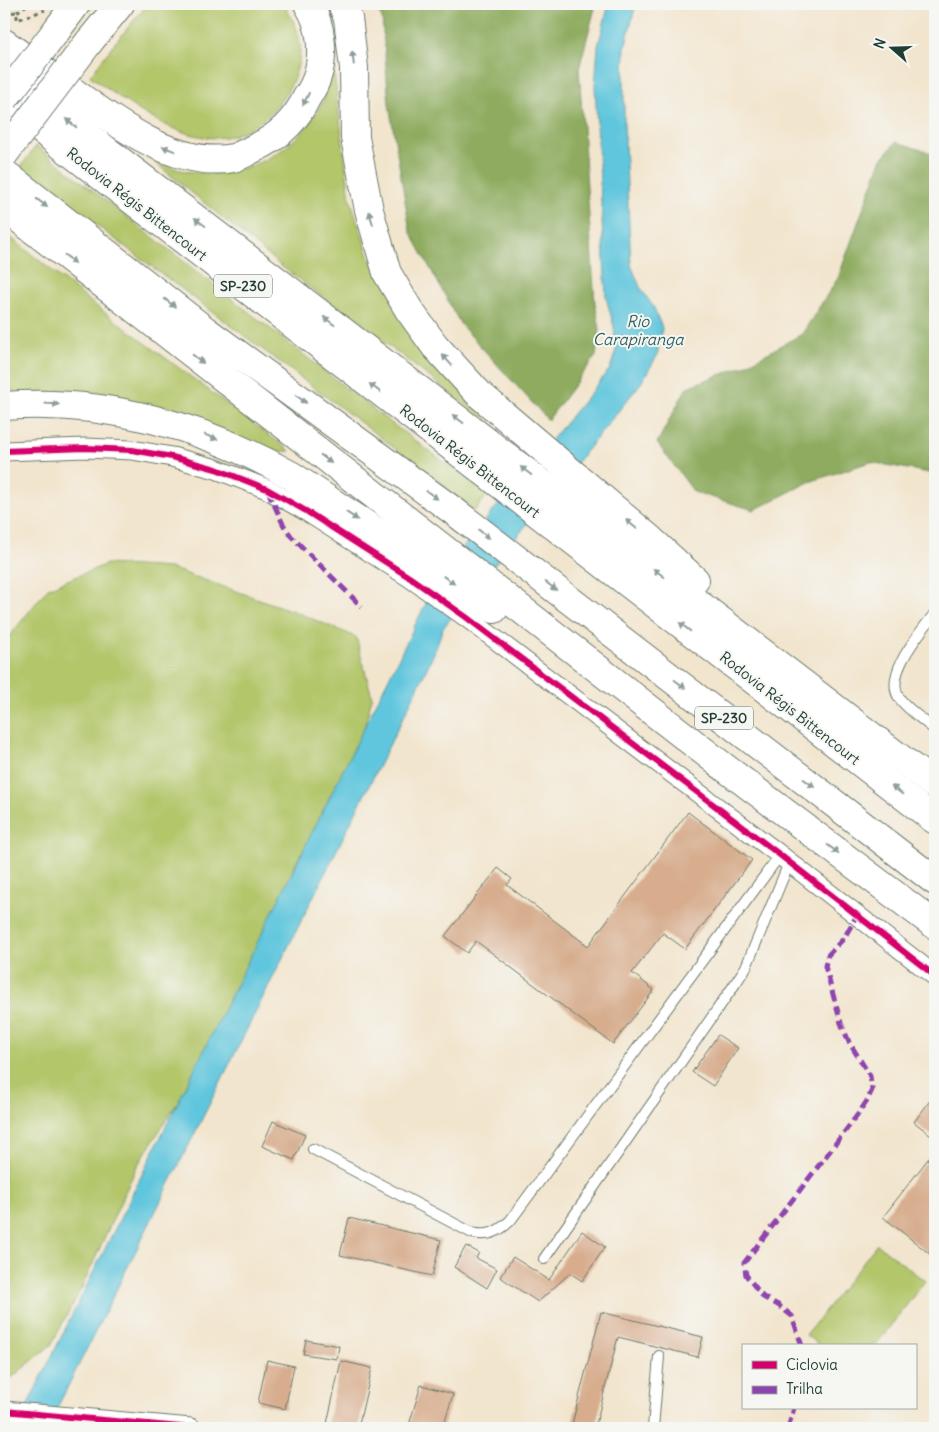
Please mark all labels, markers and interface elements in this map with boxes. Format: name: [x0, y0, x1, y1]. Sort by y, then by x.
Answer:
north arrow: [866, 22, 916, 72]
text: N: [870, 36, 890, 51]
one-way arrow: [349, 49, 357, 65]
one-way arrow: [302, 92, 310, 106]
one-way arrow: [65, 118, 78, 129]
street label: Rodovia Régis Bittencourt: [63, 143, 211, 265]
one-way arrow: [162, 144, 176, 152]
one-way arrow: [35, 197, 48, 208]
one-way arrow: [367, 211, 375, 226]
one-way arrow: [193, 217, 207, 227]
one-way arrow: [63, 253, 76, 264]
road number: SP-230: [214, 274, 272, 298]
one-way arrow: [163, 297, 176, 308]
water label: Rio Carapiranga: [593, 311, 684, 349]
one-way arrow: [322, 316, 336, 326]
one-way arrow: [191, 353, 204, 364]
one-way arrow: [441, 354, 453, 366]
one-way arrow: [369, 382, 382, 393]
one-way arrow: [294, 394, 307, 405]
one-way arrow: [45, 400, 61, 408]
street label: Rodovia Régis Bittencourt: [396, 400, 544, 522]
one-way arrow: [452, 414, 465, 425]
one-way arrow: [204, 434, 218, 442]
one-way arrow: [319, 453, 332, 464]
one-way arrow: [519, 466, 533, 476]
one-way arrow: [425, 490, 439, 500]
one-way arrow: [346, 511, 359, 521]
one-way arrow: [625, 518, 638, 529]
one-way arrow: [477, 529, 491, 539]
one-way arrow: [653, 567, 666, 578]
one-way arrow: [442, 575, 456, 585]
one-way arrow: [544, 580, 557, 591]
one-way arrow: [678, 622, 692, 632]
street label: Rodovia Régis Bittencourt: [716, 647, 864, 769]
one-way arrow: [673, 679, 686, 690]
road number: SP-230: [695, 706, 753, 730]
one-way arrow: [802, 778, 816, 788]
one-way arrow: [891, 785, 904, 796]
one-way arrow: [826, 843, 839, 854]
legend: [742, 1344, 916, 1410]
text: Ciclovia: [786, 1355, 838, 1374]
text: Trilha: [786, 1379, 823, 1398]

